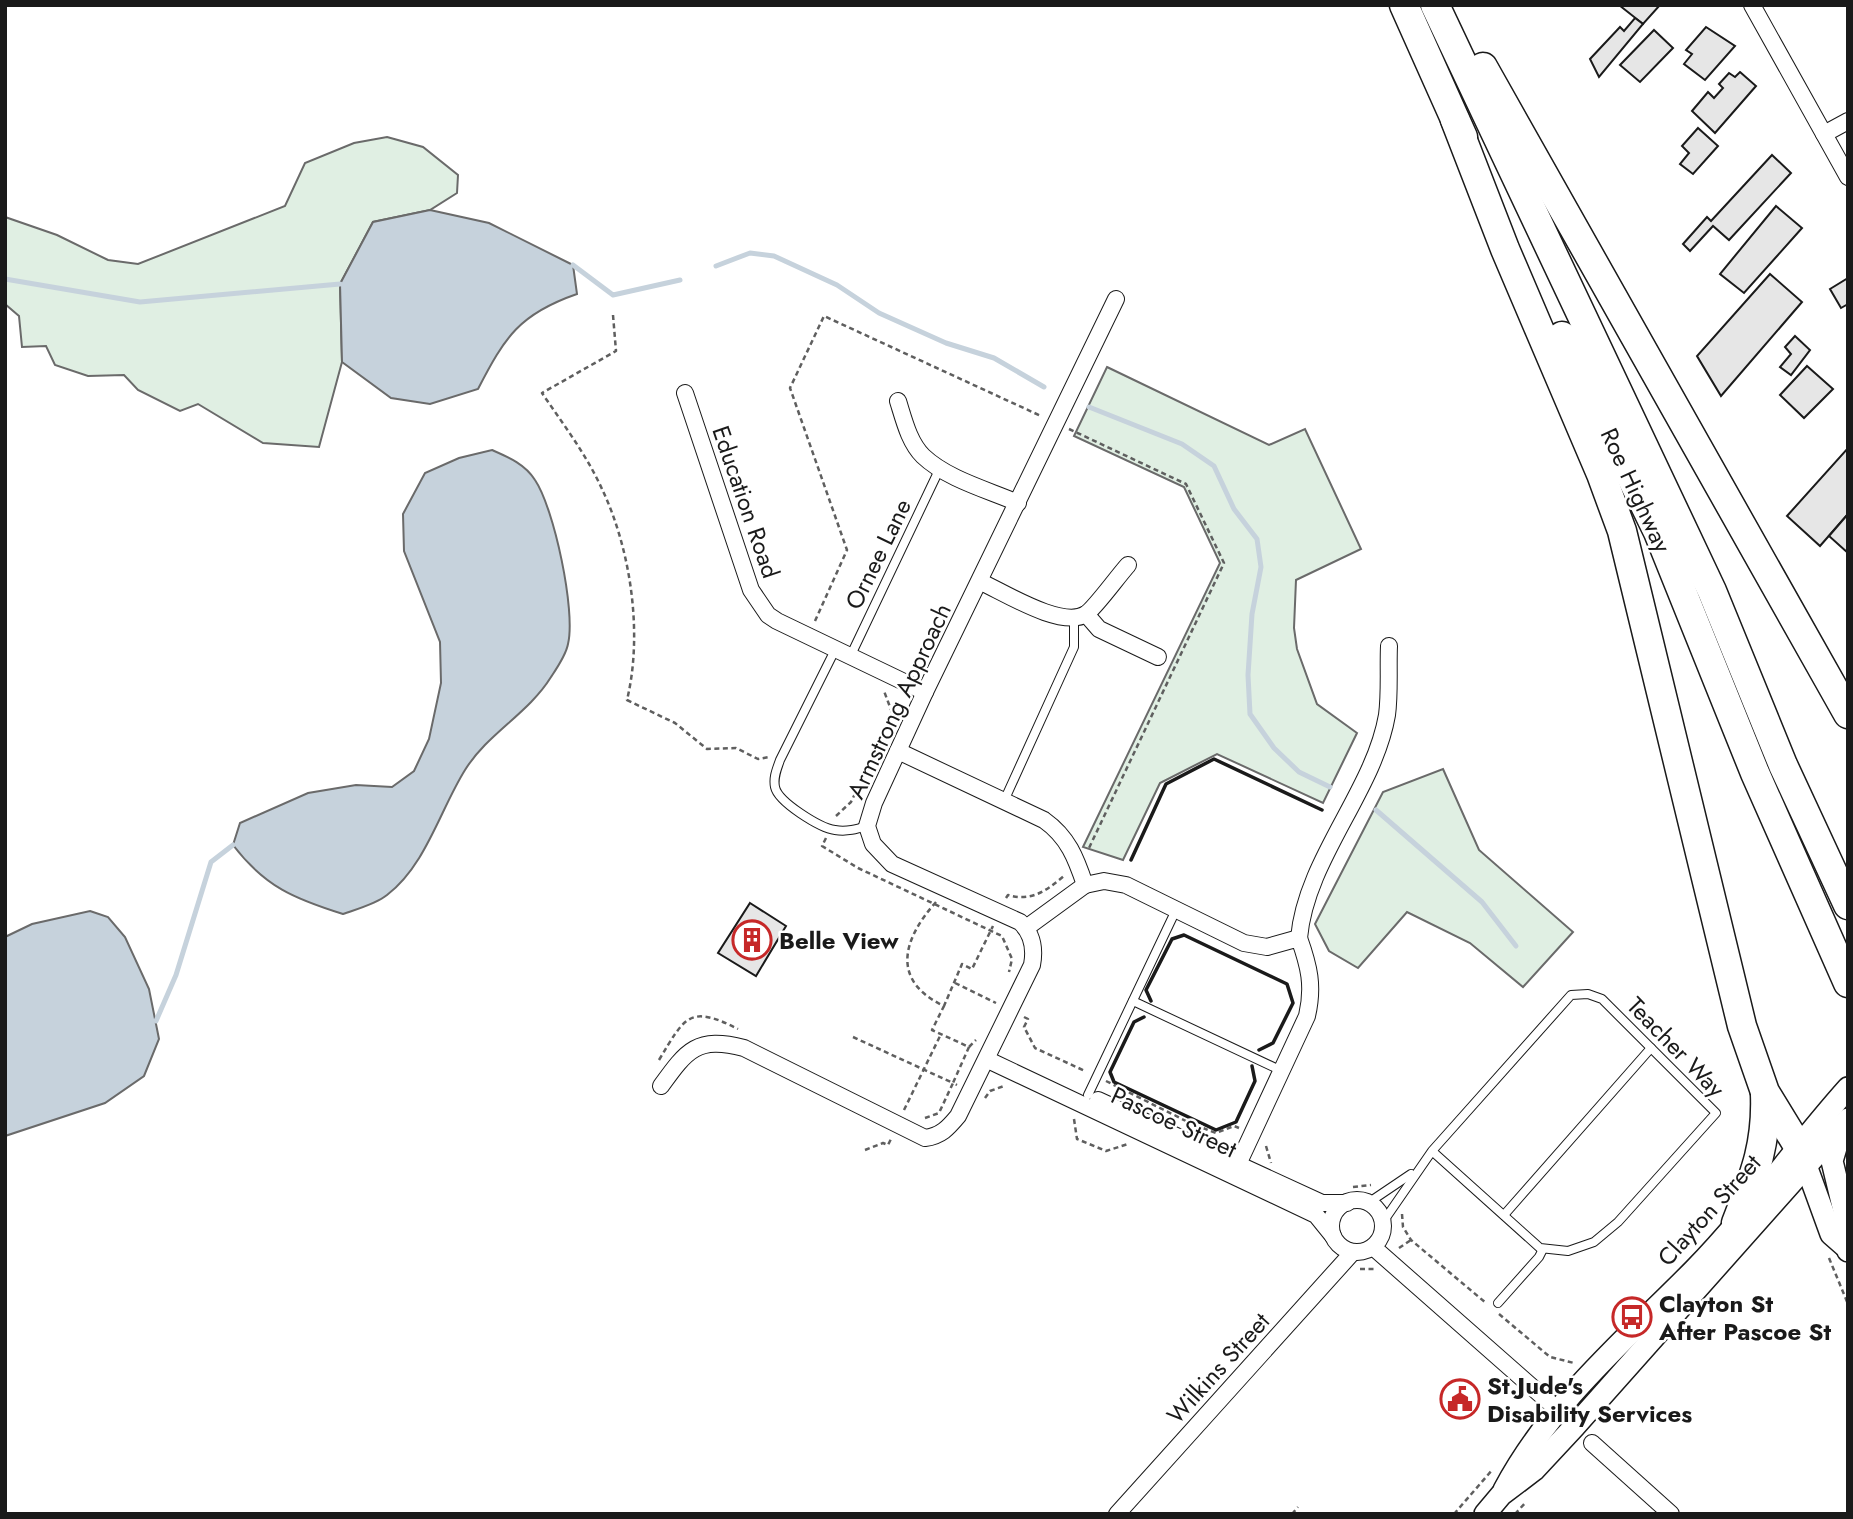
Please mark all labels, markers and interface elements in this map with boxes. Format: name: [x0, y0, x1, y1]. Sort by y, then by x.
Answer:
street label: Education Road: [704, 421, 788, 583]
street label: Roe Highway: [1592, 422, 1680, 559]
street label: Ornee Lane: [836, 493, 920, 615]
street label: Armstrong Approach: [838, 597, 960, 805]
building icon: Belle View: [731, 919, 773, 961]
place label: Belle View: [779, 923, 899, 958]
street label: Teacher Way: [1619, 989, 1733, 1105]
street label: Pascoe Street: [1105, 1078, 1243, 1166]
street label: Clayton Street: [1649, 1146, 1769, 1274]
place label: Clayton St After Pascoe St: [1658, 1286, 1831, 1349]
bus stop icon: Clayton St After Pascoe St: [1611, 1296, 1653, 1338]
street label: Wilkins Street: [1158, 1304, 1278, 1431]
place label: St.Jude's Disability Services: [1487, 1368, 1692, 1431]
public building icon: St.Jude's Disability Services: [1439, 1378, 1481, 1420]

